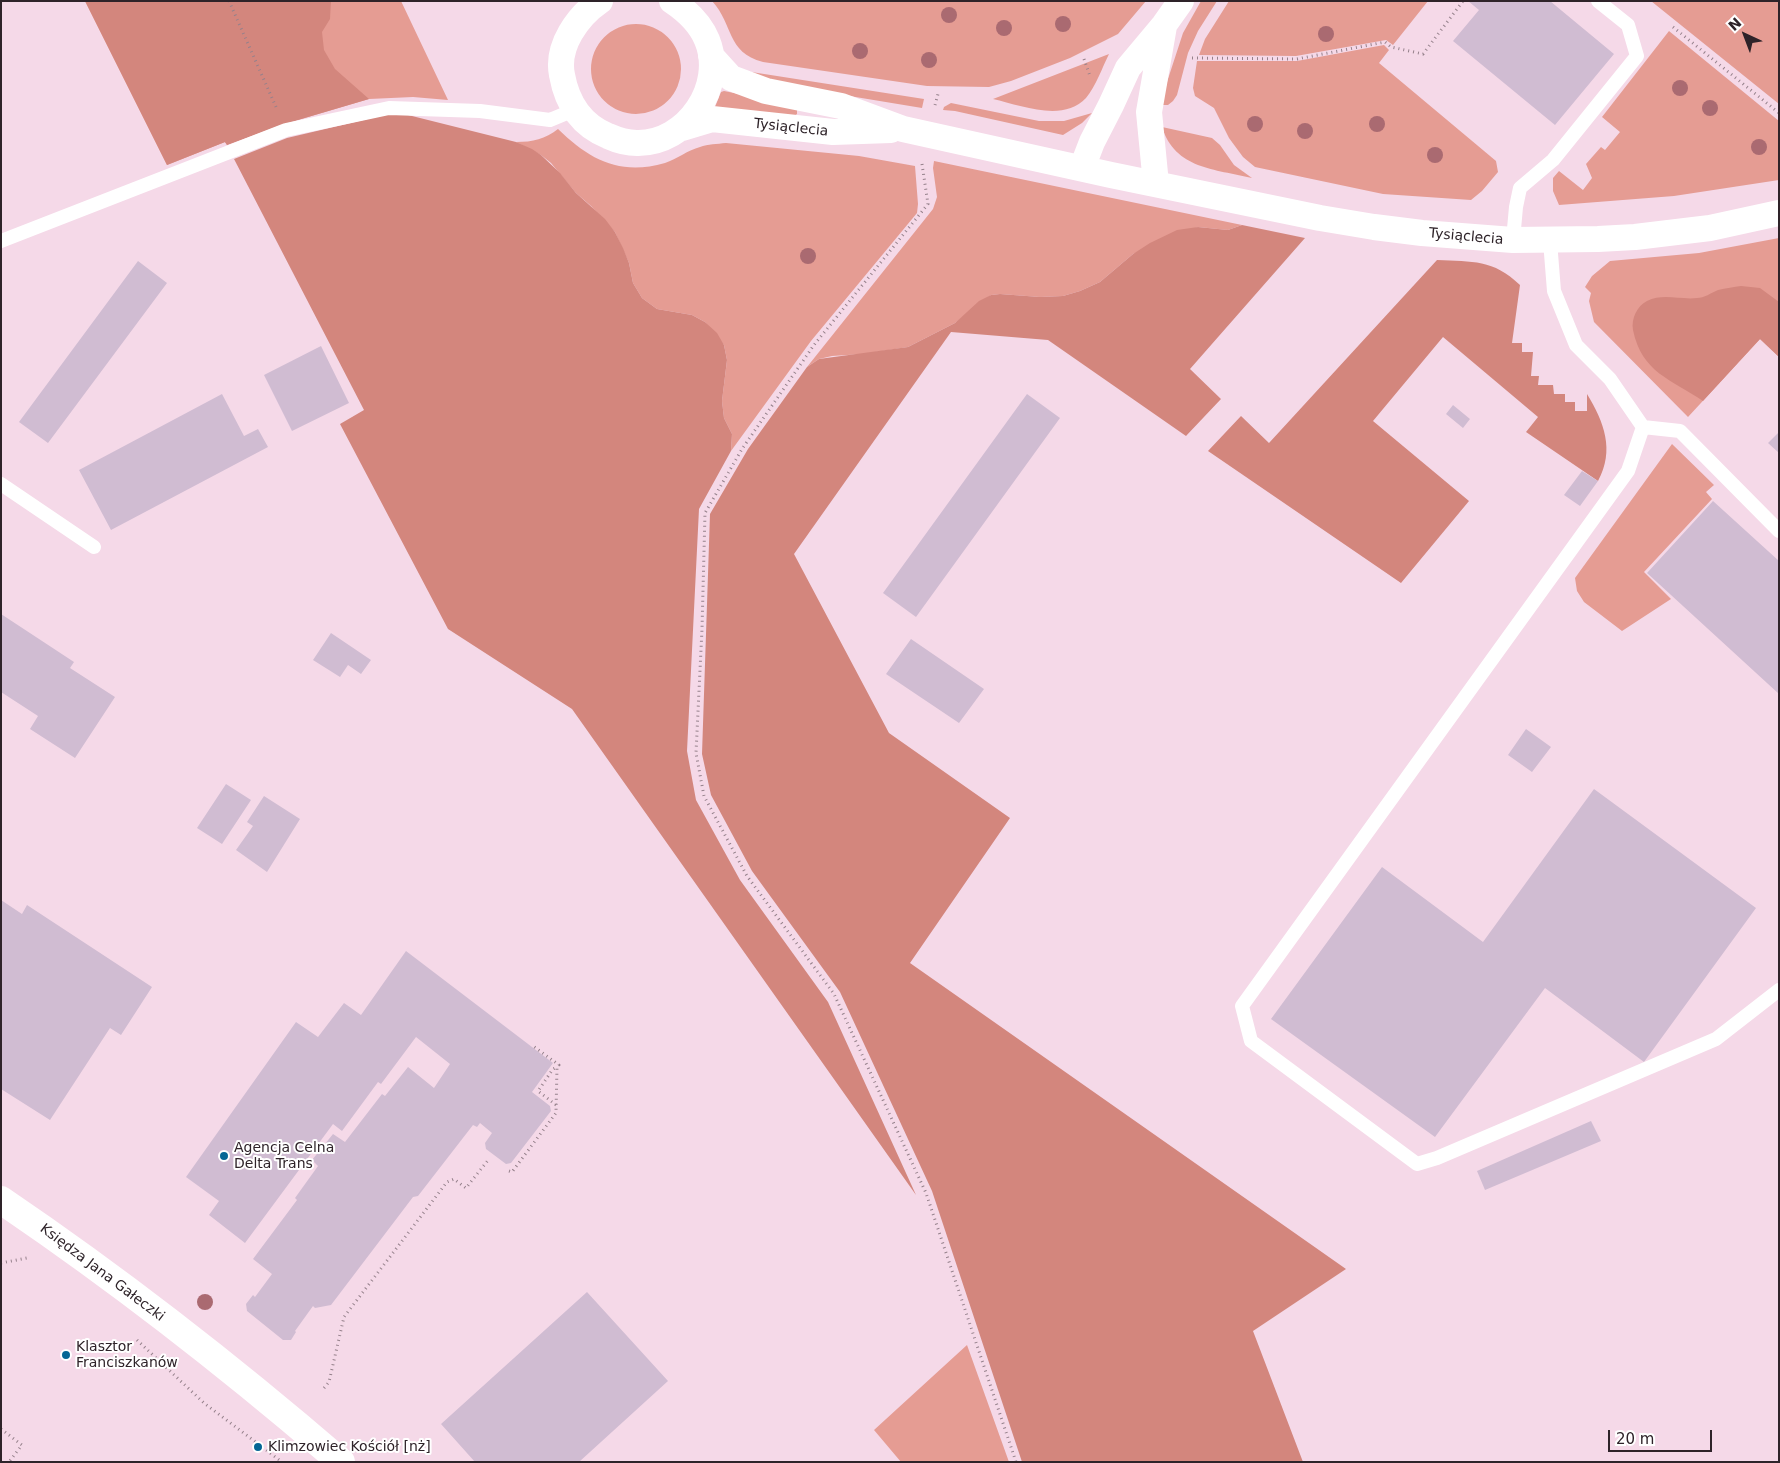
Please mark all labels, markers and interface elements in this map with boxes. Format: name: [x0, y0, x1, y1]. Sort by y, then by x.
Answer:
north arrow: [1720, 10, 1770, 60]
text: N: [1725, 14, 1745, 34]
street label: Tysiąclecia: [753, 116, 829, 140]
street label: Tysiąclecia: [1428, 225, 1504, 249]
place label: Agencja Celna Delta Trans: [234, 1140, 334, 1172]
marker: Agencja Celna Delta Trans: [218, 1150, 230, 1162]
street label: Księdza Jana Gałeczki: [36, 1221, 168, 1325]
place label: Klasztor Franciszkanów: [76, 1339, 178, 1371]
marker: Klasztor Franciszkanów: [60, 1349, 72, 1361]
scale bar: [1610, 1420, 1714, 1452]
text: 20 m: [1616, 1430, 1654, 1448]
place label: Klimzowiec Kościół [nż]: [268, 1439, 431, 1455]
marker: Klimzowiec Kościół [nż]: [252, 1441, 264, 1453]

